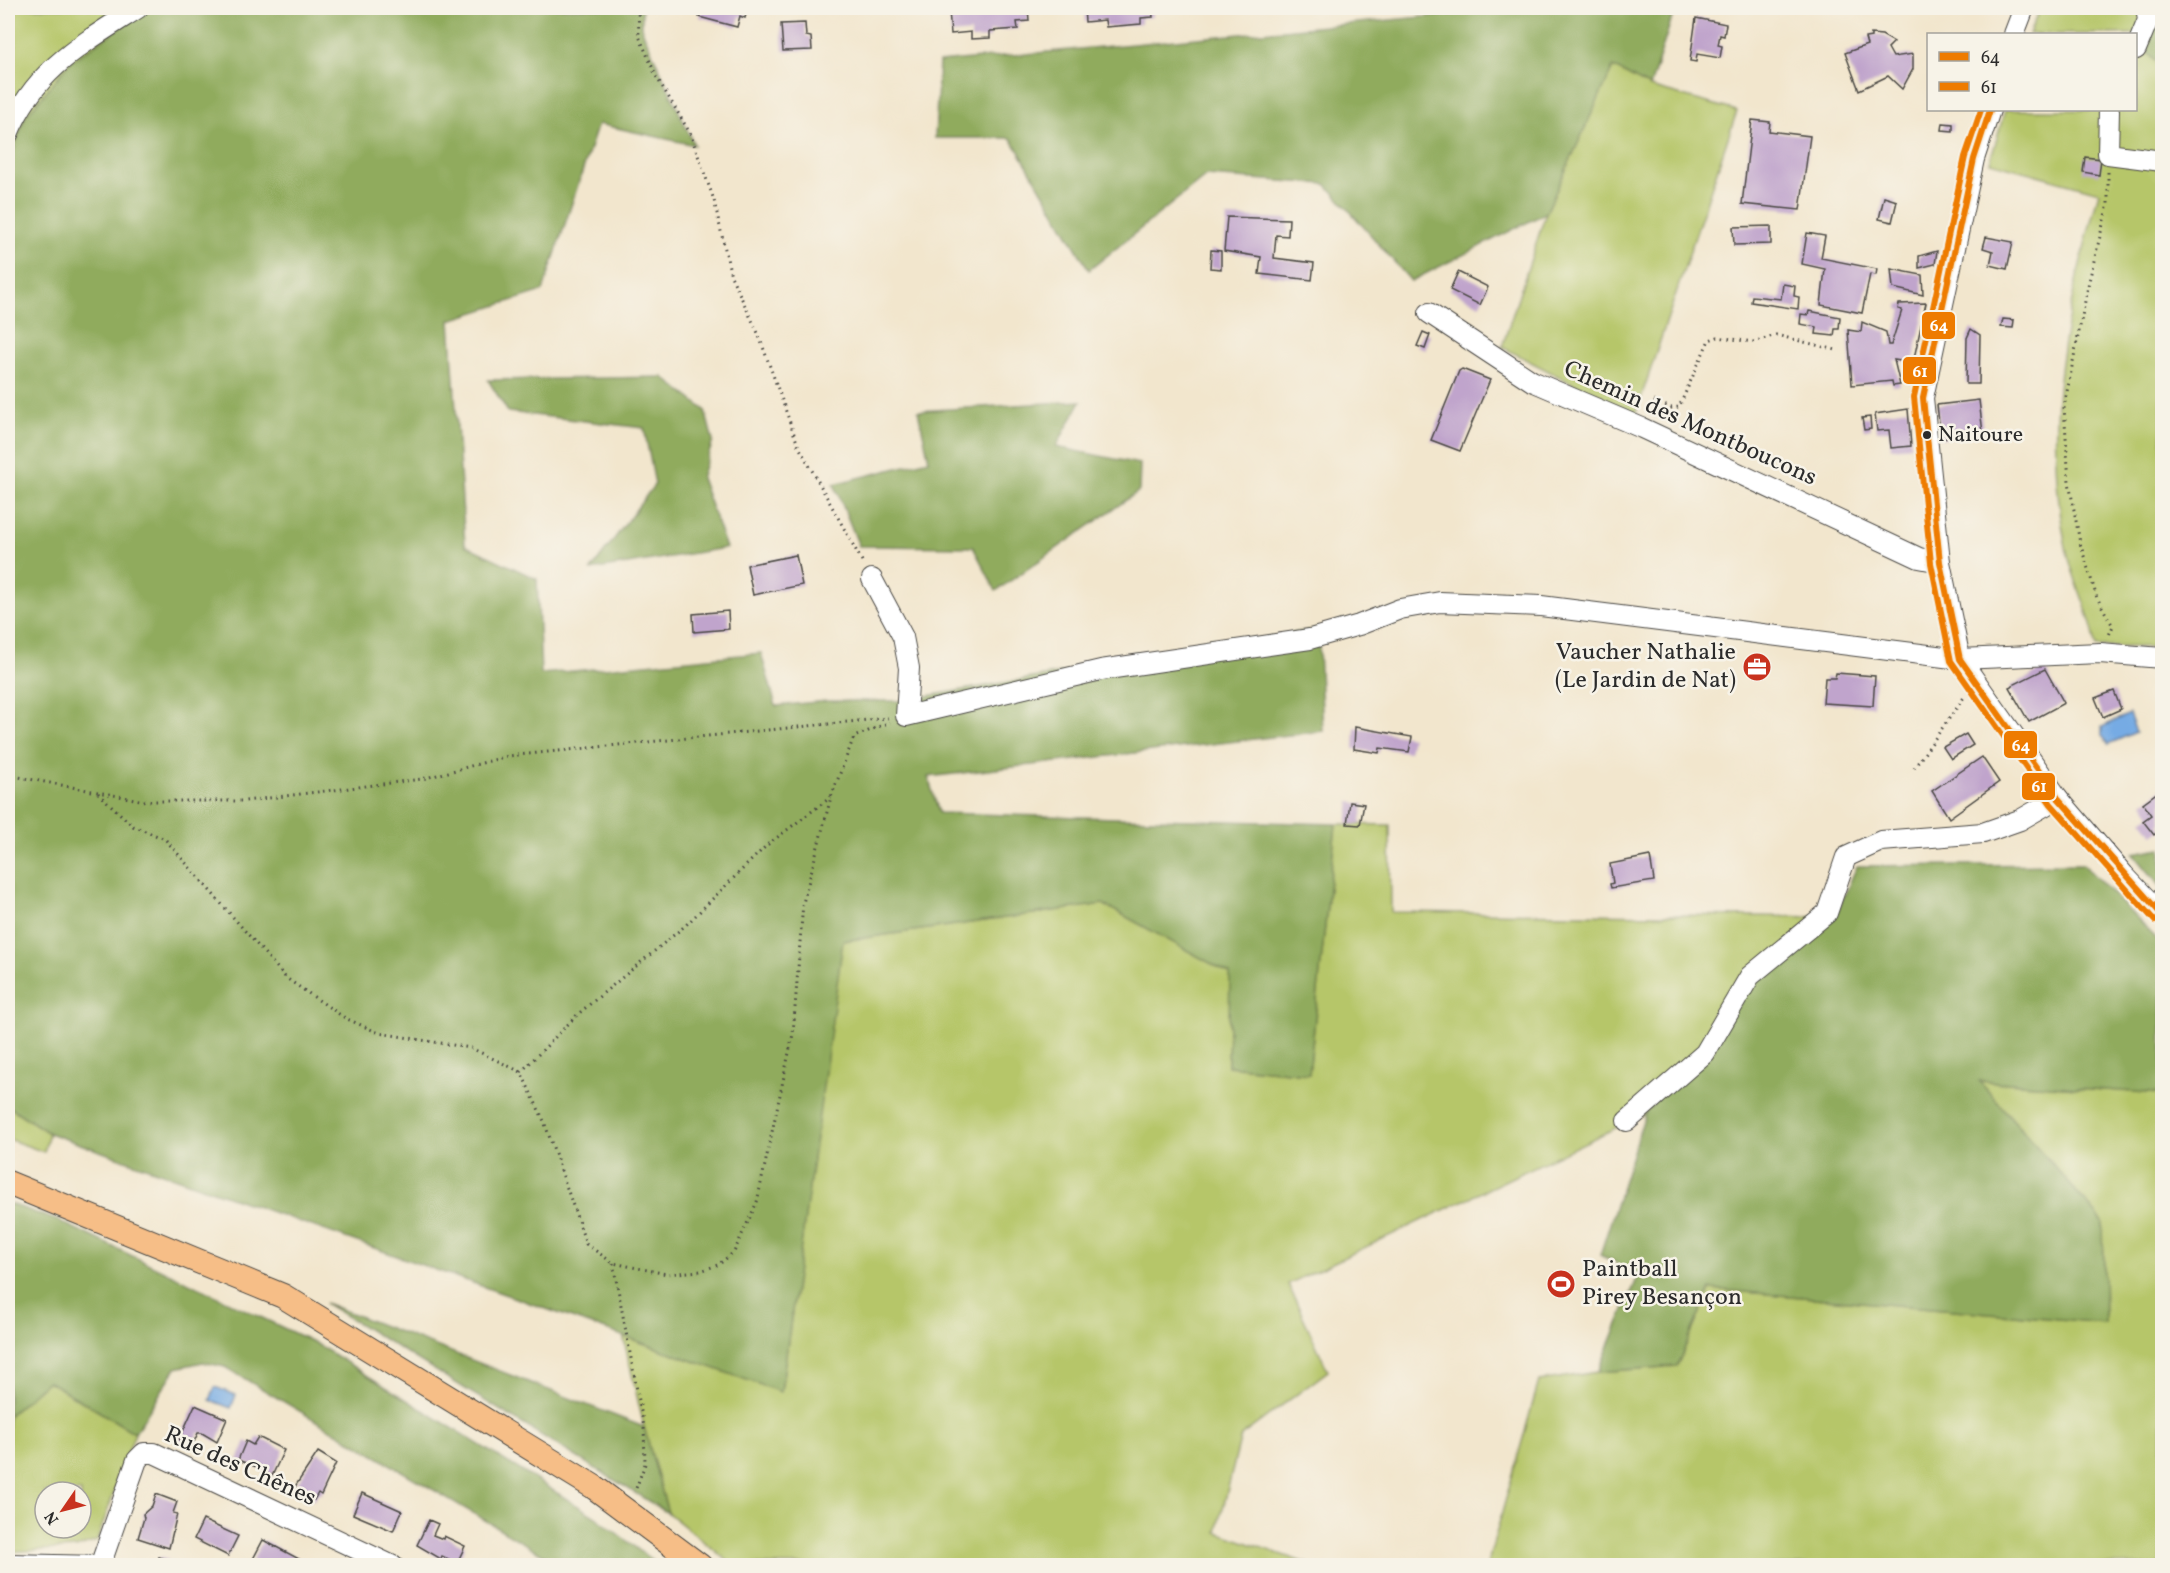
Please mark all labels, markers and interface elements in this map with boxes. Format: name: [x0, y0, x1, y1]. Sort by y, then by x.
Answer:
legend: [1927, 33, 2137, 111]
text: 64: [1981, 46, 2000, 71]
text: 61: [1981, 76, 1997, 101]
line badge: 64: [1921, 311, 1956, 340]
text: 64: [1930, 316, 1948, 338]
street label: Chemin des Montboucons: [1558, 353, 1822, 495]
line badge: 61: [1902, 356, 1937, 385]
text: 61: [1912, 362, 1928, 384]
place label: Naitoure: [1938, 420, 2023, 451]
marker: Naitoure: [1921, 429, 1933, 441]
place label: Vaucher Nathalie (Le Jardin de Nat): [1555, 636, 1736, 698]
office icon: Vaucher Nathalie (Le Jardin de Nat): [1741, 651, 1773, 683]
line badge: 64: [2003, 730, 2038, 759]
text: 64: [2012, 736, 2030, 758]
line badge: 61: [2021, 772, 2056, 801]
text: 61: [2031, 777, 2047, 799]
place label: Paintball Pirey Besançon: [1582, 1253, 1742, 1315]
sports icon: Paintball Pirey Besançon: [1545, 1268, 1577, 1300]
street label: Rue des Chênes: [158, 1418, 322, 1516]
north arrow: [33, 1480, 93, 1540]
text: N: [40, 1506, 65, 1529]

